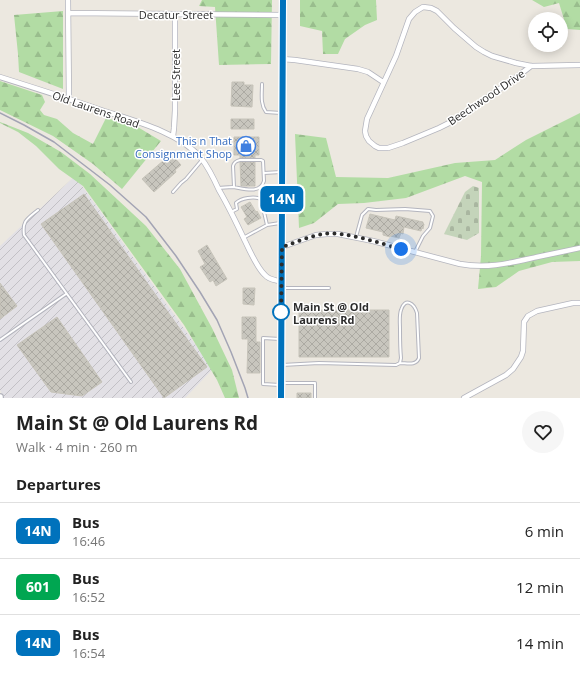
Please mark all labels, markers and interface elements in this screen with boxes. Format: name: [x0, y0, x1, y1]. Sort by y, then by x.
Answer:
street label: Decatur Street: [139, 7, 213, 22]
map controls: [528, 12, 568, 52]
button: locate: [528, 12, 568, 52]
street label: Lee Street: [168, 49, 183, 101]
street label: Beechwood Drive: [445, 66, 527, 128]
street label: Old Laurens Road: [50, 87, 142, 131]
place label: This n That Consignment Shop: [135, 133, 232, 161]
shop icon: This n That Consignment Shop: [235, 135, 257, 157]
line badge: 14N: [259, 186, 305, 212]
text: 14N: [268, 189, 296, 208]
your location: [391, 239, 411, 259]
place label: Main St @ Old Laurens Rd: [293, 299, 369, 327]
marker: Main St @ Old Laurens Rd: [272, 303, 290, 321]
text: Main St @ Old Laurens Rd: [16, 410, 258, 436]
button: heart: [522, 411, 564, 453]
text: Walk · 4 min · 260 m: [16, 438, 138, 456]
text: Departures: [16, 474, 101, 494]
text: Bus: [72, 512, 99, 532]
text: 14N: [24, 521, 52, 540]
text: 6 min: [525, 521, 564, 541]
text: 16:46: [72, 532, 105, 550]
text: Bus: [72, 568, 99, 588]
text: 601: [26, 577, 50, 596]
text: 12 min: [516, 577, 564, 597]
text: 16:52: [72, 588, 105, 606]
text: Bus: [72, 624, 99, 644]
text: 14N: [24, 633, 52, 652]
text: 14 min: [516, 633, 564, 653]
text: 16:54: [72, 644, 105, 662]

